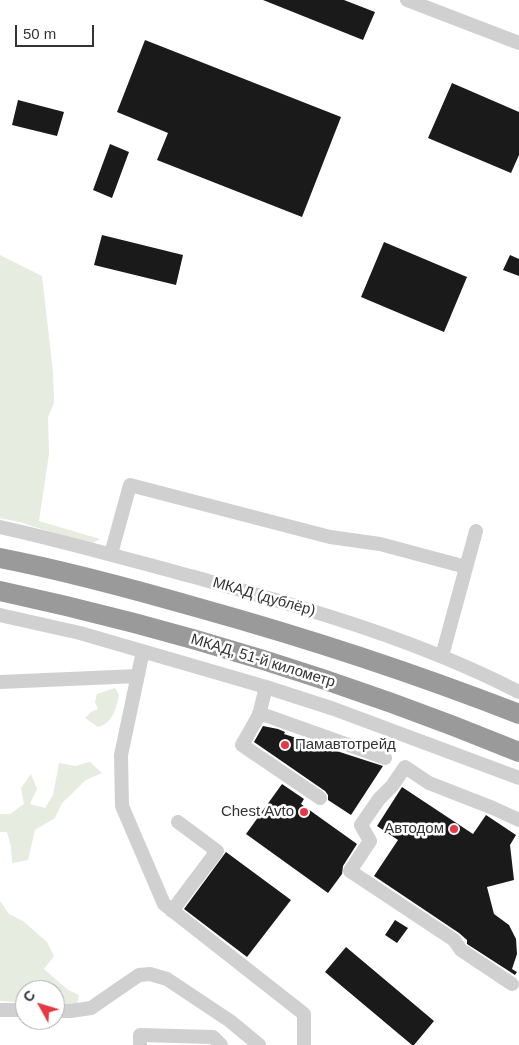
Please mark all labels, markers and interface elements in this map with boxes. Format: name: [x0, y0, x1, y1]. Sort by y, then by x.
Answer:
scale bar: [18, 15, 96, 47]
text: 50 m: [23, 25, 56, 42]
street label: МКАД (дублёр): [211, 574, 317, 620]
street label: МКАД, 51-й километр: [189, 630, 337, 692]
place label: Памавтотрейд: [295, 736, 396, 754]
marker: Памавтотрейд: [279, 739, 291, 751]
place label: Chest Avto: [221, 803, 294, 821]
marker: Chest Avto: [298, 806, 310, 818]
place label: Автодом: [384, 820, 444, 838]
marker: Автодом: [448, 823, 460, 835]
north arrow: [15, 980, 65, 1030]
text: С: [20, 987, 39, 1005]

